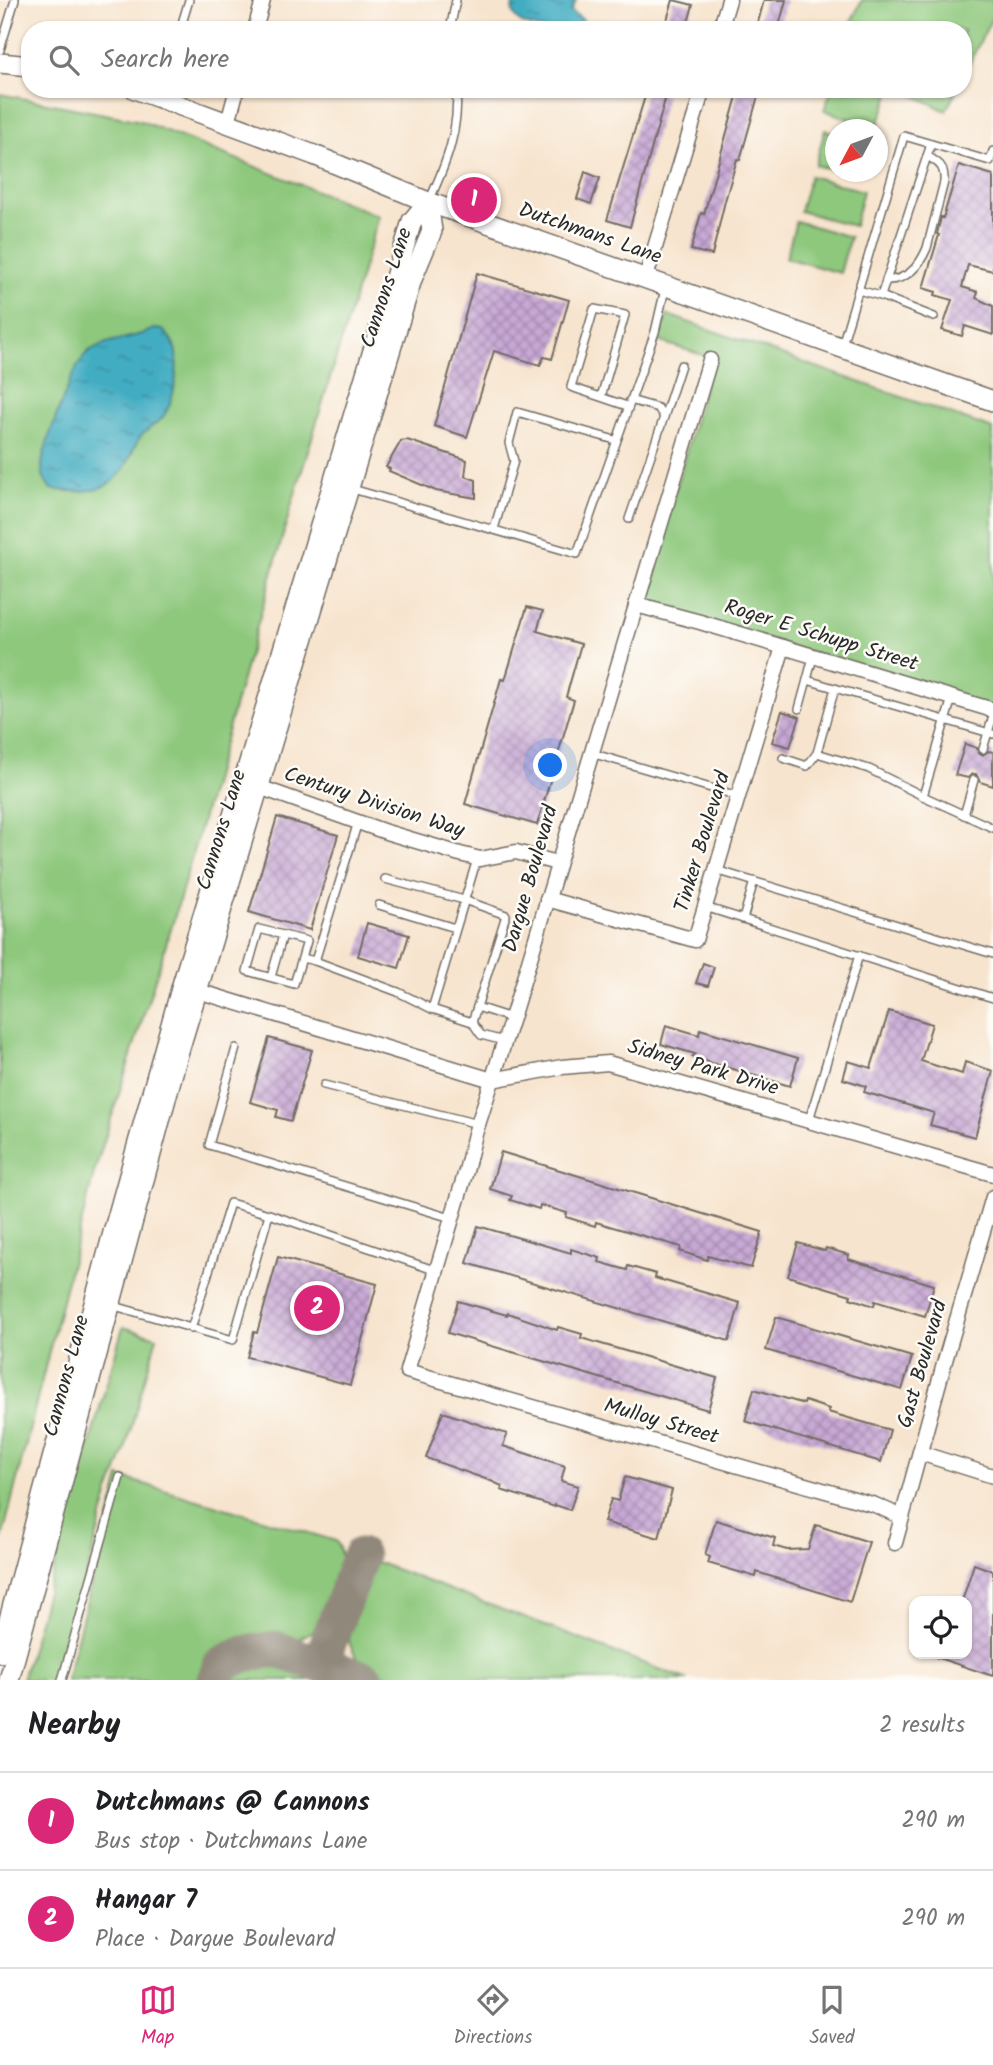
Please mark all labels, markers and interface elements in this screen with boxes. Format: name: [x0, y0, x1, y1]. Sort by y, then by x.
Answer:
search box: [21, 21, 972, 98]
text: Search here: [101, 39, 229, 81]
icon: search: [45, 41, 83, 79]
north arrow: [825, 119, 888, 182]
pin: 1: [451, 174, 497, 226]
street label: Dutchmans Lane: [514, 194, 667, 274]
street label: Cannons Lane: [352, 223, 422, 352]
street label: Roger E Schupp Street: [720, 591, 923, 681]
your location: [533, 748, 567, 782]
street label: Century Division Way: [279, 758, 469, 848]
street label: Cannons Lane: [188, 765, 256, 895]
street label: Tinker Boulevard: [666, 767, 740, 917]
street label: Dargue Boulevard: [494, 801, 568, 957]
street label: Sidney Park Drive: [624, 1031, 783, 1105]
pin: 2: [294, 1282, 340, 1334]
street label: Gast Boulevard: [889, 1296, 957, 1432]
street label: Cannons Lane: [35, 1311, 99, 1441]
street label: Mulloy Street: [600, 1390, 723, 1454]
map controls: [909, 1596, 972, 1659]
button: locate: [909, 1596, 972, 1659]
text: Nearby: [28, 1702, 120, 1750]
text: 2 results: [879, 1708, 965, 1744]
text: Dutchmans @ Cannons: [95, 1782, 370, 1824]
text: 1: [48, 1803, 54, 1839]
text: 290 m: [901, 1803, 965, 1839]
text: Bus stop · Dutchmans Lane: [95, 1824, 367, 1860]
text: Hangar 7: [95, 1880, 197, 1922]
text: 2: [44, 1901, 58, 1937]
text: 290 m: [901, 1901, 965, 1937]
text: Place · Dargue Boulevard: [95, 1922, 335, 1958]
tab: Map: [139, 1981, 177, 2053]
tab: Directions: [454, 1981, 532, 2053]
tab: Saved: [809, 1981, 854, 2053]

